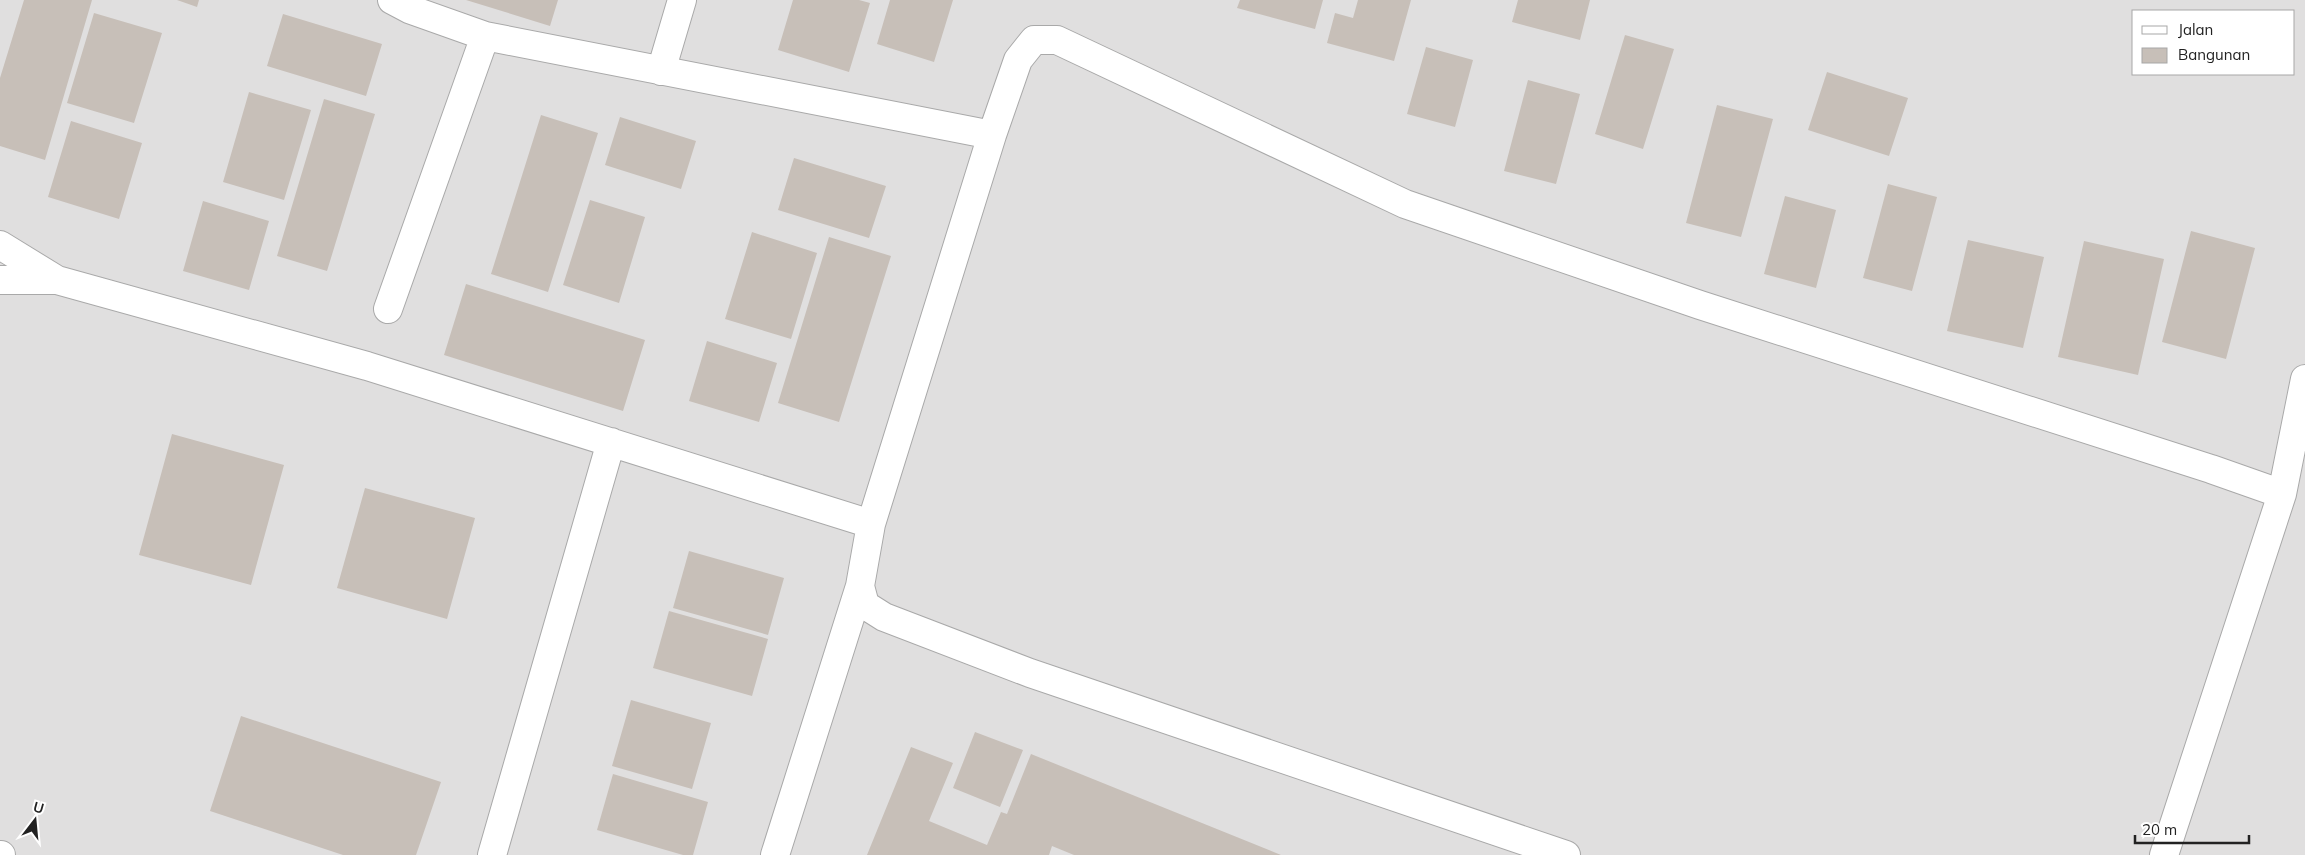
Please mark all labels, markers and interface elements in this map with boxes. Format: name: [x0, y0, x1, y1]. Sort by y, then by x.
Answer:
legend: [2132, 10, 2295, 75]
text: Jalan: [2178, 20, 2213, 39]
text: Bangunan: [2178, 45, 2250, 64]
north arrow: [10, 795, 60, 845]
text: U: [31, 797, 46, 818]
scale bar: [2135, 812, 2249, 844]
text: 20 m: [2142, 820, 2177, 839]

